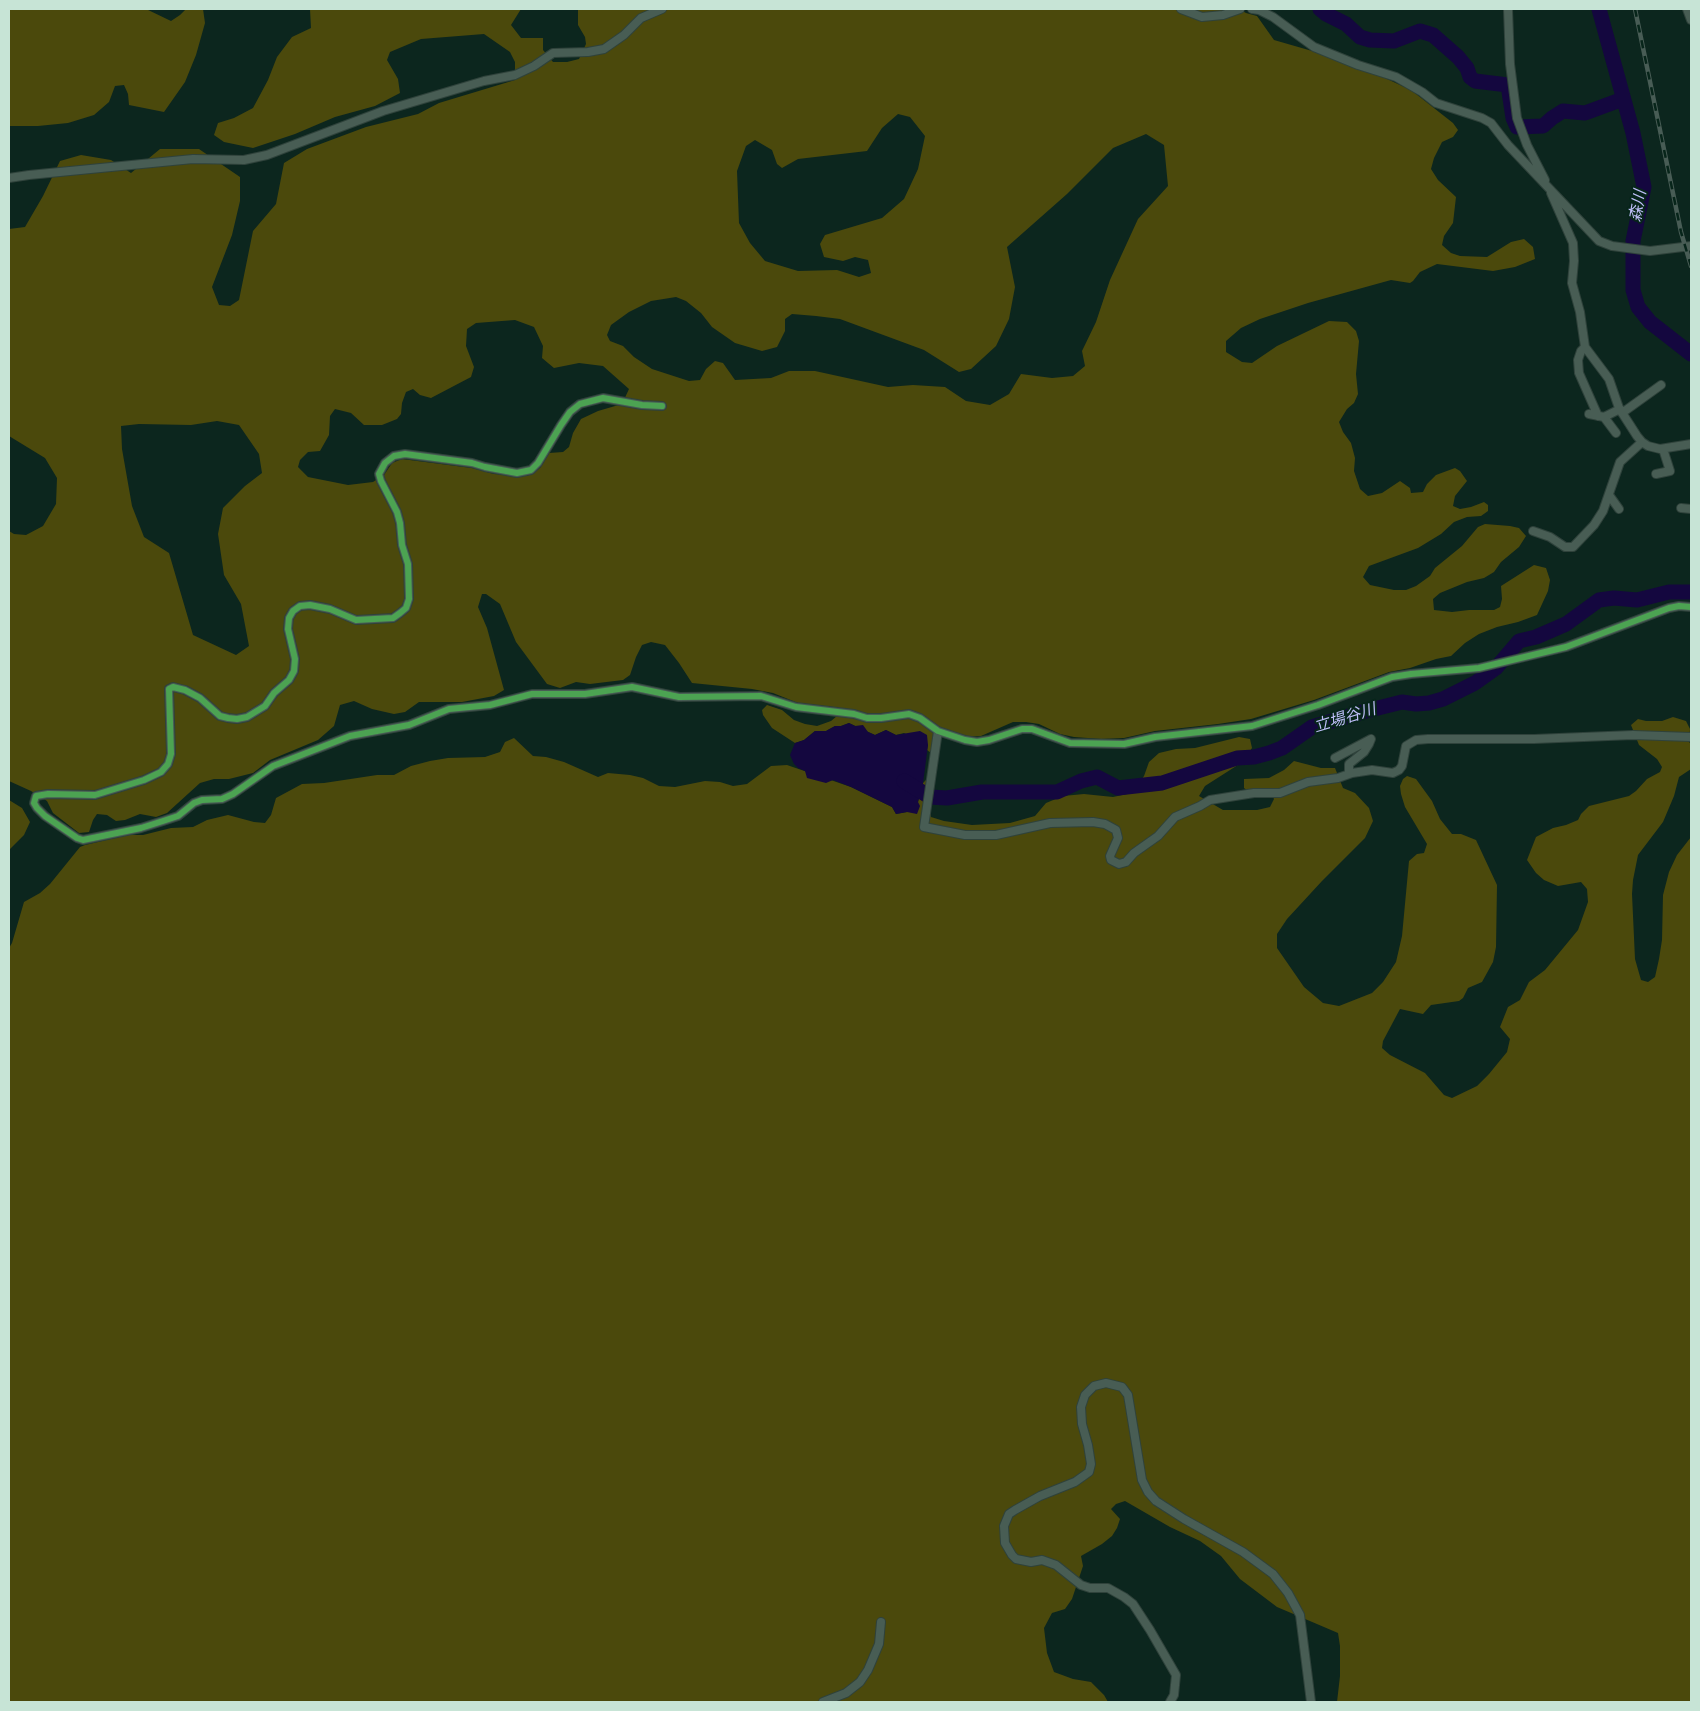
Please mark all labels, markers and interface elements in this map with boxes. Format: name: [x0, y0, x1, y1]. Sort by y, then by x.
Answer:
water label: 森川: [1627, 189, 1651, 223]
water label: 立場谷川: [1312, 700, 1378, 738]

